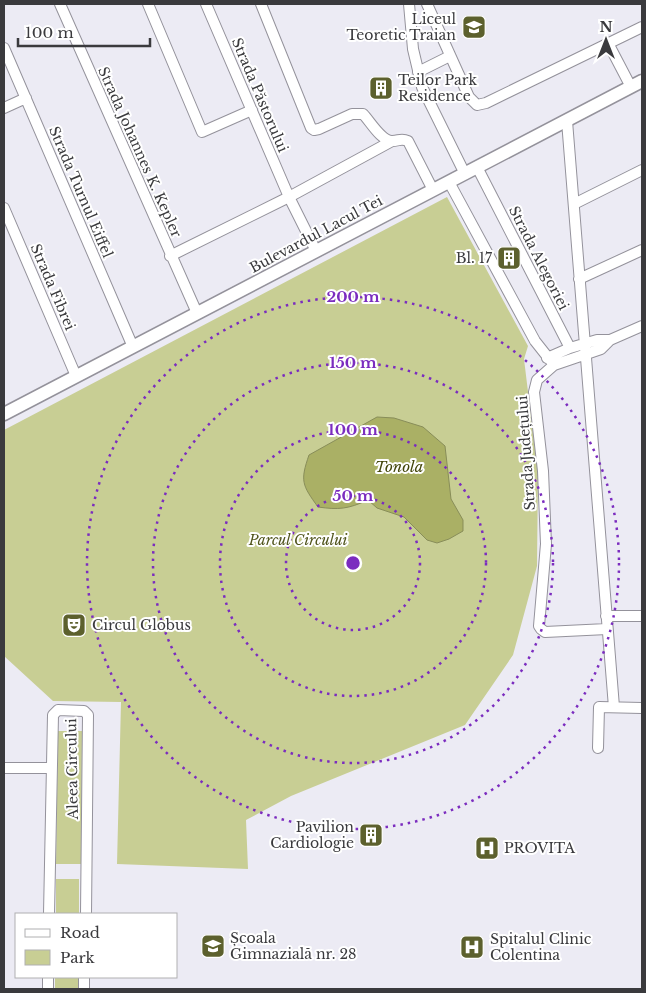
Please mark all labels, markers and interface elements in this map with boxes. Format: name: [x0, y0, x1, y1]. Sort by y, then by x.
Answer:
place label: Liceul Teoretic Traian: [347, 10, 456, 44]
school or university icon: Liceul Teoretic Traian: [461, 14, 487, 40]
scale bar: [18, 15, 150, 47]
north arrow: [581, 15, 631, 65]
text: N: [599, 18, 613, 36]
text: 100 m: [25, 23, 74, 42]
street label: Strada Păstorului: [228, 35, 292, 155]
street label: Strada Johannes K. Kepler: [94, 64, 186, 241]
place label: Teilor Park Residence: [398, 71, 477, 105]
building icon: Teilor Park Residence: [368, 75, 394, 101]
street label: Strada Turnul Eiffel: [45, 124, 117, 261]
street label: Bulevardul Lacul Tei: [246, 191, 386, 277]
street label: Strada Alegoriei: [505, 203, 573, 313]
street label: Strada Fibrei: [27, 241, 79, 333]
building icon: Bl. 17: [496, 245, 522, 271]
place label: Bl. 17: [456, 249, 493, 267]
text: 200 m: [327, 287, 380, 306]
text: 150 m: [329, 353, 377, 372]
street label: Strada Județului: [513, 395, 539, 511]
text: 100 m: [328, 420, 378, 439]
water label: Tonola: [375, 457, 423, 476]
text: 50 m: [333, 486, 374, 505]
park label: Parcul Circului: [248, 531, 348, 549]
centre of rings: [344, 554, 362, 572]
theatre icon: Circul Globus: [61, 612, 87, 638]
place label: Circul Globus: [92, 616, 191, 634]
street label: Aleea Circului: [62, 718, 82, 821]
place label: Pavilion Cardiologie: [270, 818, 354, 852]
building icon: Pavilion Cardiologie: [358, 822, 384, 848]
hospital icon: PROVITA: [474, 835, 500, 861]
place label: PROVITA: [504, 839, 575, 857]
legend: [15, 913, 178, 978]
text: Road: [60, 923, 100, 942]
place label: Școala Gimnazială nr. 28: [230, 929, 357, 963]
place label: Spitalul Clinic Colentina: [490, 930, 592, 964]
school or university icon: Școala Gimnazială nr. 28: [200, 933, 226, 959]
hospital icon: Spitalul Clinic Colentina: [459, 934, 485, 960]
text: Park: [60, 948, 96, 967]

